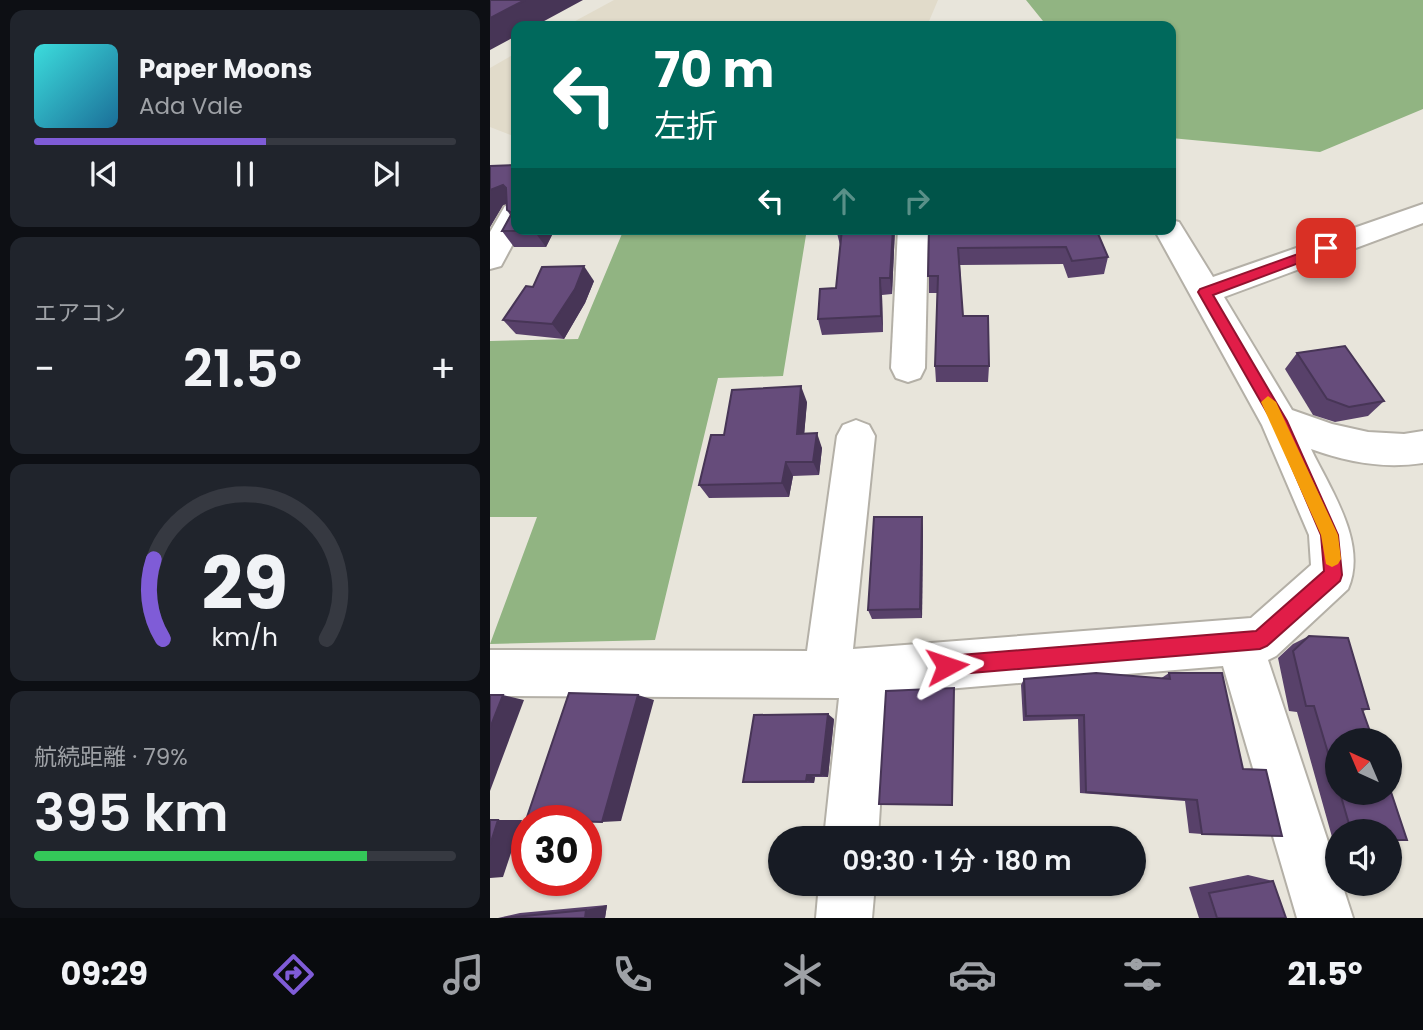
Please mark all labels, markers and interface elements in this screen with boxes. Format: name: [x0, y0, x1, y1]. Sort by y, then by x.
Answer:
text: 70 m: [654, 36, 774, 104]
icon: left: [539, 49, 630, 140]
text: Paper Moons: [139, 51, 312, 87]
text: Ada Vale: [139, 90, 243, 122]
text: 左折: [654, 103, 718, 148]
icon: previous: [85, 155, 123, 193]
icon: pause: [226, 155, 264, 193]
icon: next: [367, 155, 405, 193]
icon: left: [752, 182, 790, 220]
icon: ahead: [825, 182, 863, 220]
icon: right: [898, 182, 936, 220]
pin: [1296, 218, 1356, 278]
icon: arrive: [1307, 229, 1345, 267]
text: エアコン: [34, 297, 126, 329]
text: 21.5°: [183, 332, 302, 405]
text: −: [34, 342, 55, 395]
text: +: [430, 342, 456, 395]
text: 29: [202, 533, 288, 634]
text: km/h: [212, 619, 278, 654]
position arrow: [910, 629, 984, 703]
north arrow: [1325, 728, 1402, 805]
map controls: [1325, 728, 1402, 896]
text: 航続距離 · 79%: [34, 741, 188, 773]
text: 395 km: [34, 776, 228, 849]
speed limit sign: 30: [511, 805, 602, 896]
button: sound: [1325, 819, 1402, 896]
text: 09:30 · 1 分 · 180 m: [842, 843, 1072, 879]
icon: directions: [269, 950, 318, 999]
icon: music: [439, 950, 488, 999]
icon: phone: [608, 950, 657, 999]
icon: climate: [778, 950, 827, 999]
icon: car: [948, 950, 997, 999]
icon: filters: [1118, 950, 1167, 999]
text: 09:29: [60, 951, 148, 996]
text: 21.5°: [1288, 951, 1363, 996]

